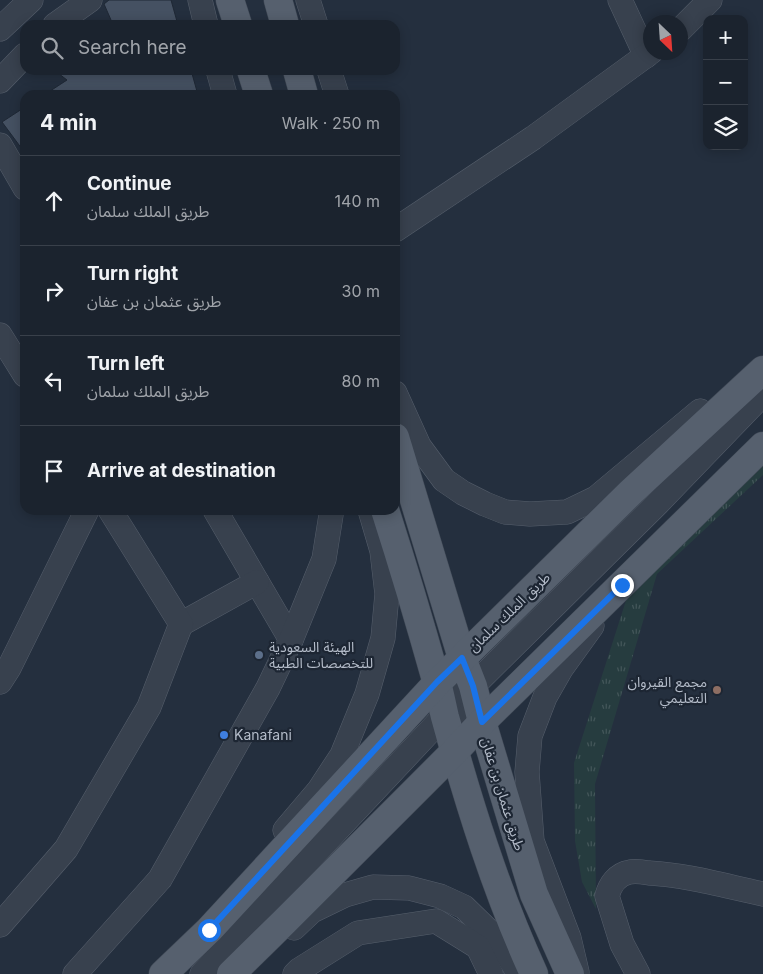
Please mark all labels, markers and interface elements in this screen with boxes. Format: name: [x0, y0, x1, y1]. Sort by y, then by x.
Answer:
north arrow: [643, 15, 688, 60]
map controls: [703, 15, 748, 150]
button: +: [703, 15, 748, 60]
search box: [20, 20, 400, 75]
icon: search: [38, 34, 66, 62]
text: Search here: [78, 36, 187, 59]
button: −: [703, 60, 748, 105]
button: layers: [703, 105, 748, 150]
text: 4 min: [40, 110, 97, 135]
text: Walk · 250 m: [282, 113, 380, 133]
text: Continue: [87, 172, 172, 195]
icon: ahead: [40, 187, 68, 215]
text: 140 m: [335, 191, 380, 211]
text: طريق الملك سلمان: [87, 201, 209, 221]
text: Turn right: [87, 262, 178, 285]
icon: right: [40, 277, 68, 305]
text: 30 m: [342, 281, 380, 301]
text: طريق عثمان بن عفان: [87, 291, 221, 311]
text: Turn left: [87, 352, 165, 375]
icon: left: [40, 367, 68, 395]
text: 80 m: [341, 371, 380, 391]
text: طريق الملك سلمان: [87, 381, 209, 401]
icon: arrive: [40, 457, 68, 485]
text: Arrive at destination: [87, 459, 276, 482]
street label: طريق الملك سلمان: [464, 568, 554, 656]
route end: [611, 574, 634, 597]
place label: الهيئة السعودية للتخصصات الطبية: [269, 638, 373, 671]
marker: الهيئة السعودية للتخصصات الطبية: [253, 649, 265, 661]
place label: مجمع القيروان التعليمي: [627, 673, 707, 709]
marker: مجمع القيروان التعليمي: [711, 684, 723, 696]
place label: Kanafani: [234, 726, 292, 743]
marker: Kanafani: [218, 729, 230, 741]
street label: طريق عثمان بن عفان: [476, 735, 529, 853]
route start: [198, 919, 221, 942]

